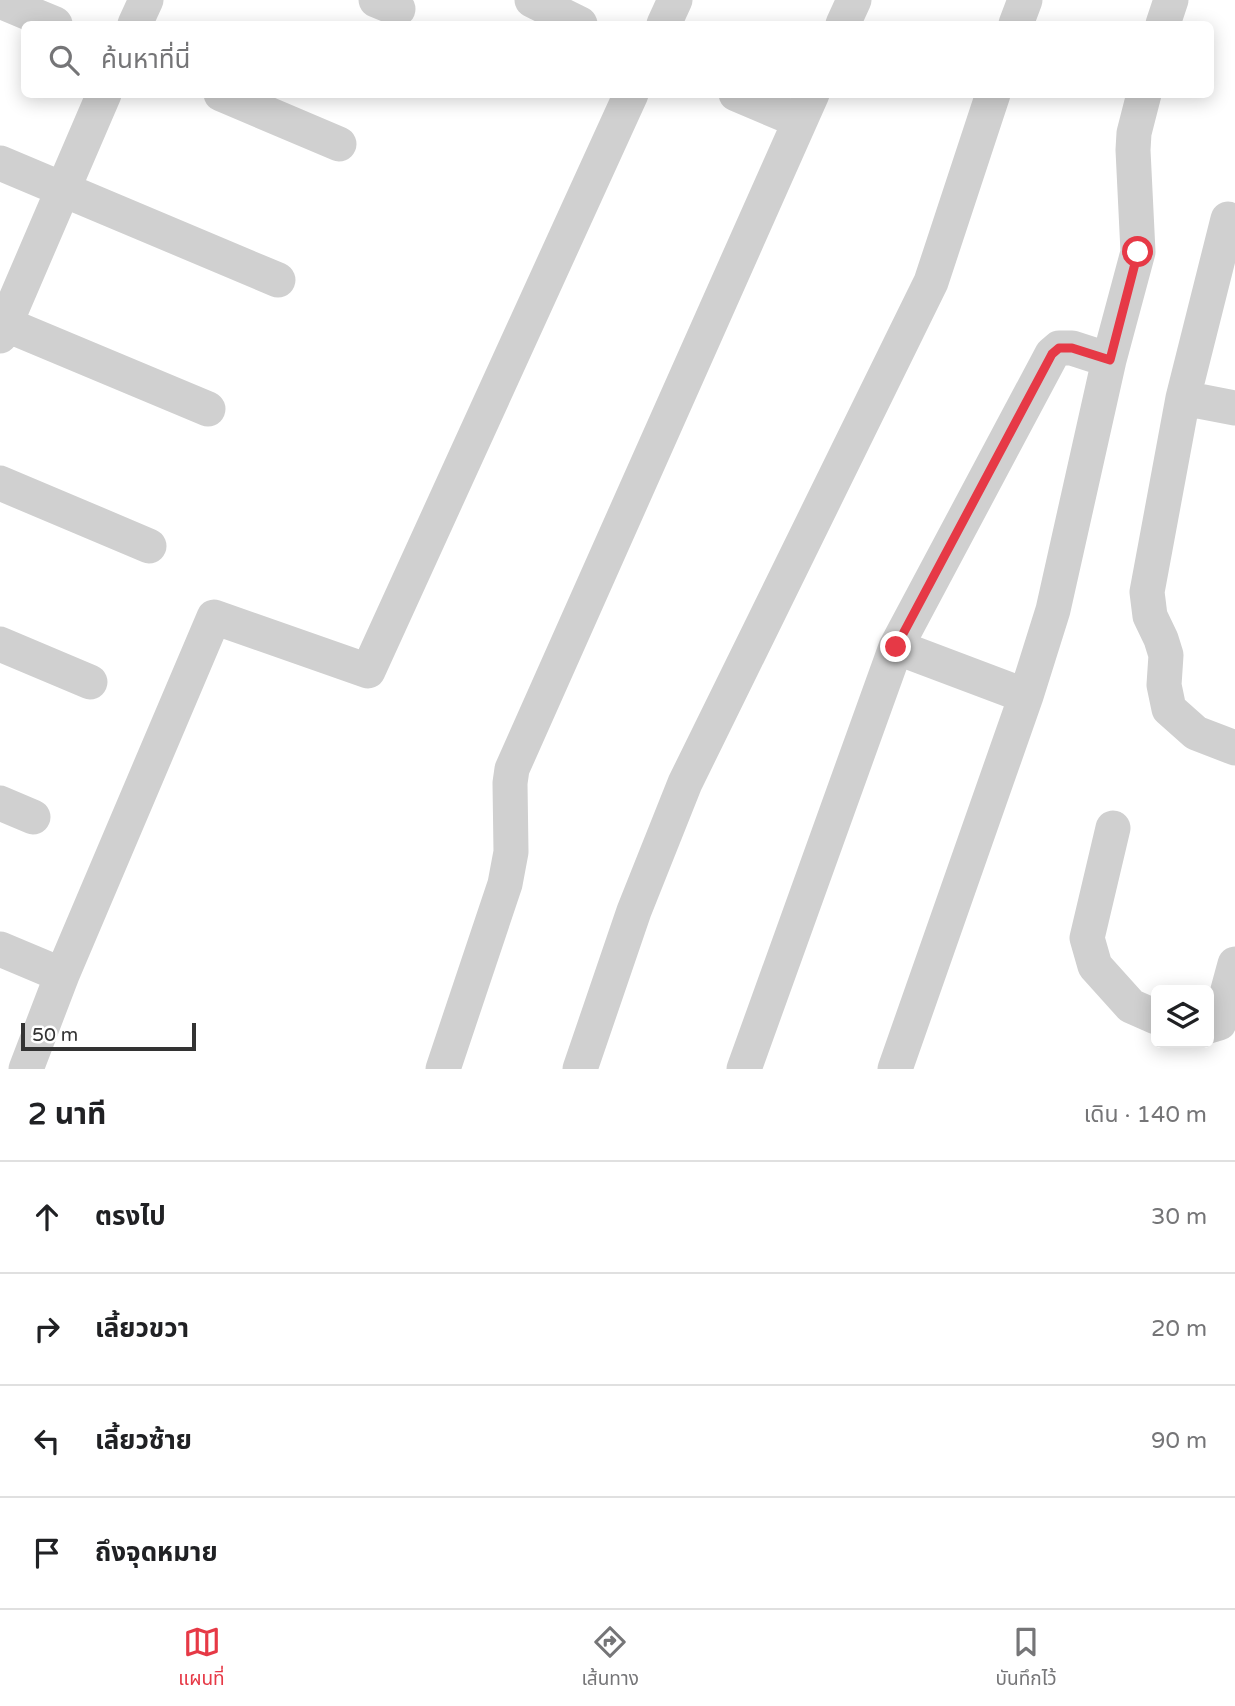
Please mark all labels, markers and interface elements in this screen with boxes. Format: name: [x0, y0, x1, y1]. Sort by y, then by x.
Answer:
search box: [21, 21, 1214, 98]
icon: search: [45, 41, 83, 79]
text: ค้นหาที่นี่: [101, 44, 191, 75]
route start: [1122, 236, 1153, 267]
route end: [880, 631, 911, 662]
map controls: [1151, 985, 1214, 1048]
button: layers: [1151, 985, 1214, 1048]
scale bar: [21, 1020, 196, 1052]
text: 50 m: [32, 1024, 78, 1046]
text: 2 นาที: [28, 1096, 106, 1133]
text: เดิน · 140 m: [1084, 1101, 1207, 1129]
icon: ahead: [28, 1198, 66, 1236]
text: ตรงไป: [95, 1201, 166, 1232]
text: 30 m: [1151, 1203, 1207, 1231]
icon: right: [28, 1310, 66, 1348]
text: เลี้ยวขวา: [95, 1313, 189, 1344]
text: 20 m: [1151, 1315, 1207, 1343]
icon: left: [28, 1422, 66, 1460]
text: เลี้ยวซ้าย: [95, 1425, 192, 1456]
text: 90 m: [1151, 1427, 1207, 1455]
icon: arrive: [28, 1534, 66, 1572]
text: ถึงจุดหมาย: [95, 1537, 218, 1568]
tab: แผนที่: [178, 1623, 225, 1694]
tab: เส้นทาง: [581, 1623, 639, 1694]
tab: บันทึกไว้: [996, 1623, 1057, 1694]

